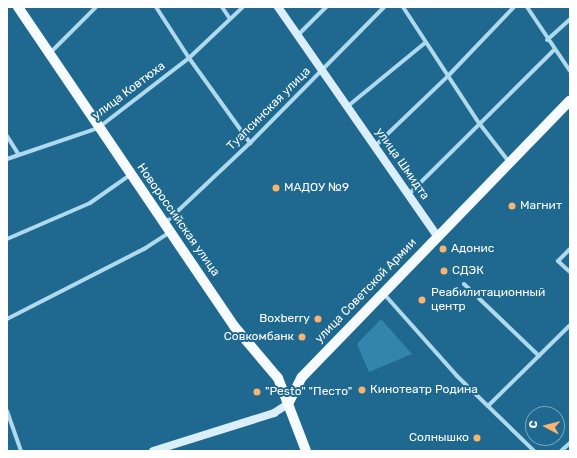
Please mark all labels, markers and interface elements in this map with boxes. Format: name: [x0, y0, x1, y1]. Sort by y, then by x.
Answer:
street label: улица Ковтюха: [90, 59, 168, 123]
street label: Туапсинская улица: [224, 64, 314, 154]
street label: улица Шмидта: [372, 125, 432, 203]
street label: Новороссийская улица: [133, 161, 223, 279]
place label: МАДОУ №9: [284, 181, 349, 195]
marker: МАДОУ №9: [271, 183, 281, 193]
place label: Магнит: [520, 199, 562, 213]
marker: Магнит: [507, 201, 517, 211]
street label: улица Советской Армии: [312, 236, 420, 346]
place label: Адонис: [451, 242, 494, 256]
marker: Адонис: [438, 244, 448, 254]
place label: СДЭК: [452, 264, 484, 278]
marker: СДЭК: [439, 266, 449, 276]
place label: Реабилитационный центр: [431, 286, 545, 314]
marker: Реабилитационный центр: [416, 294, 428, 306]
place label: Boxberry: [259, 312, 310, 326]
marker: Boxberry: [313, 314, 323, 324]
place label: Совкомбанк: [224, 330, 294, 344]
marker: Совкомбанк: [297, 332, 307, 342]
place label: Кинотеатр Родина: [370, 383, 478, 397]
place label: "Pesto" "Песто": [265, 385, 352, 399]
marker: Кинотеатр Родина: [357, 385, 367, 395]
marker: "Pesto" "Песто": [252, 387, 262, 397]
north arrow: [525, 406, 565, 446]
text: С: [527, 420, 541, 429]
place label: Солнышко: [409, 431, 469, 445]
marker: Солнышко: [472, 433, 482, 443]

